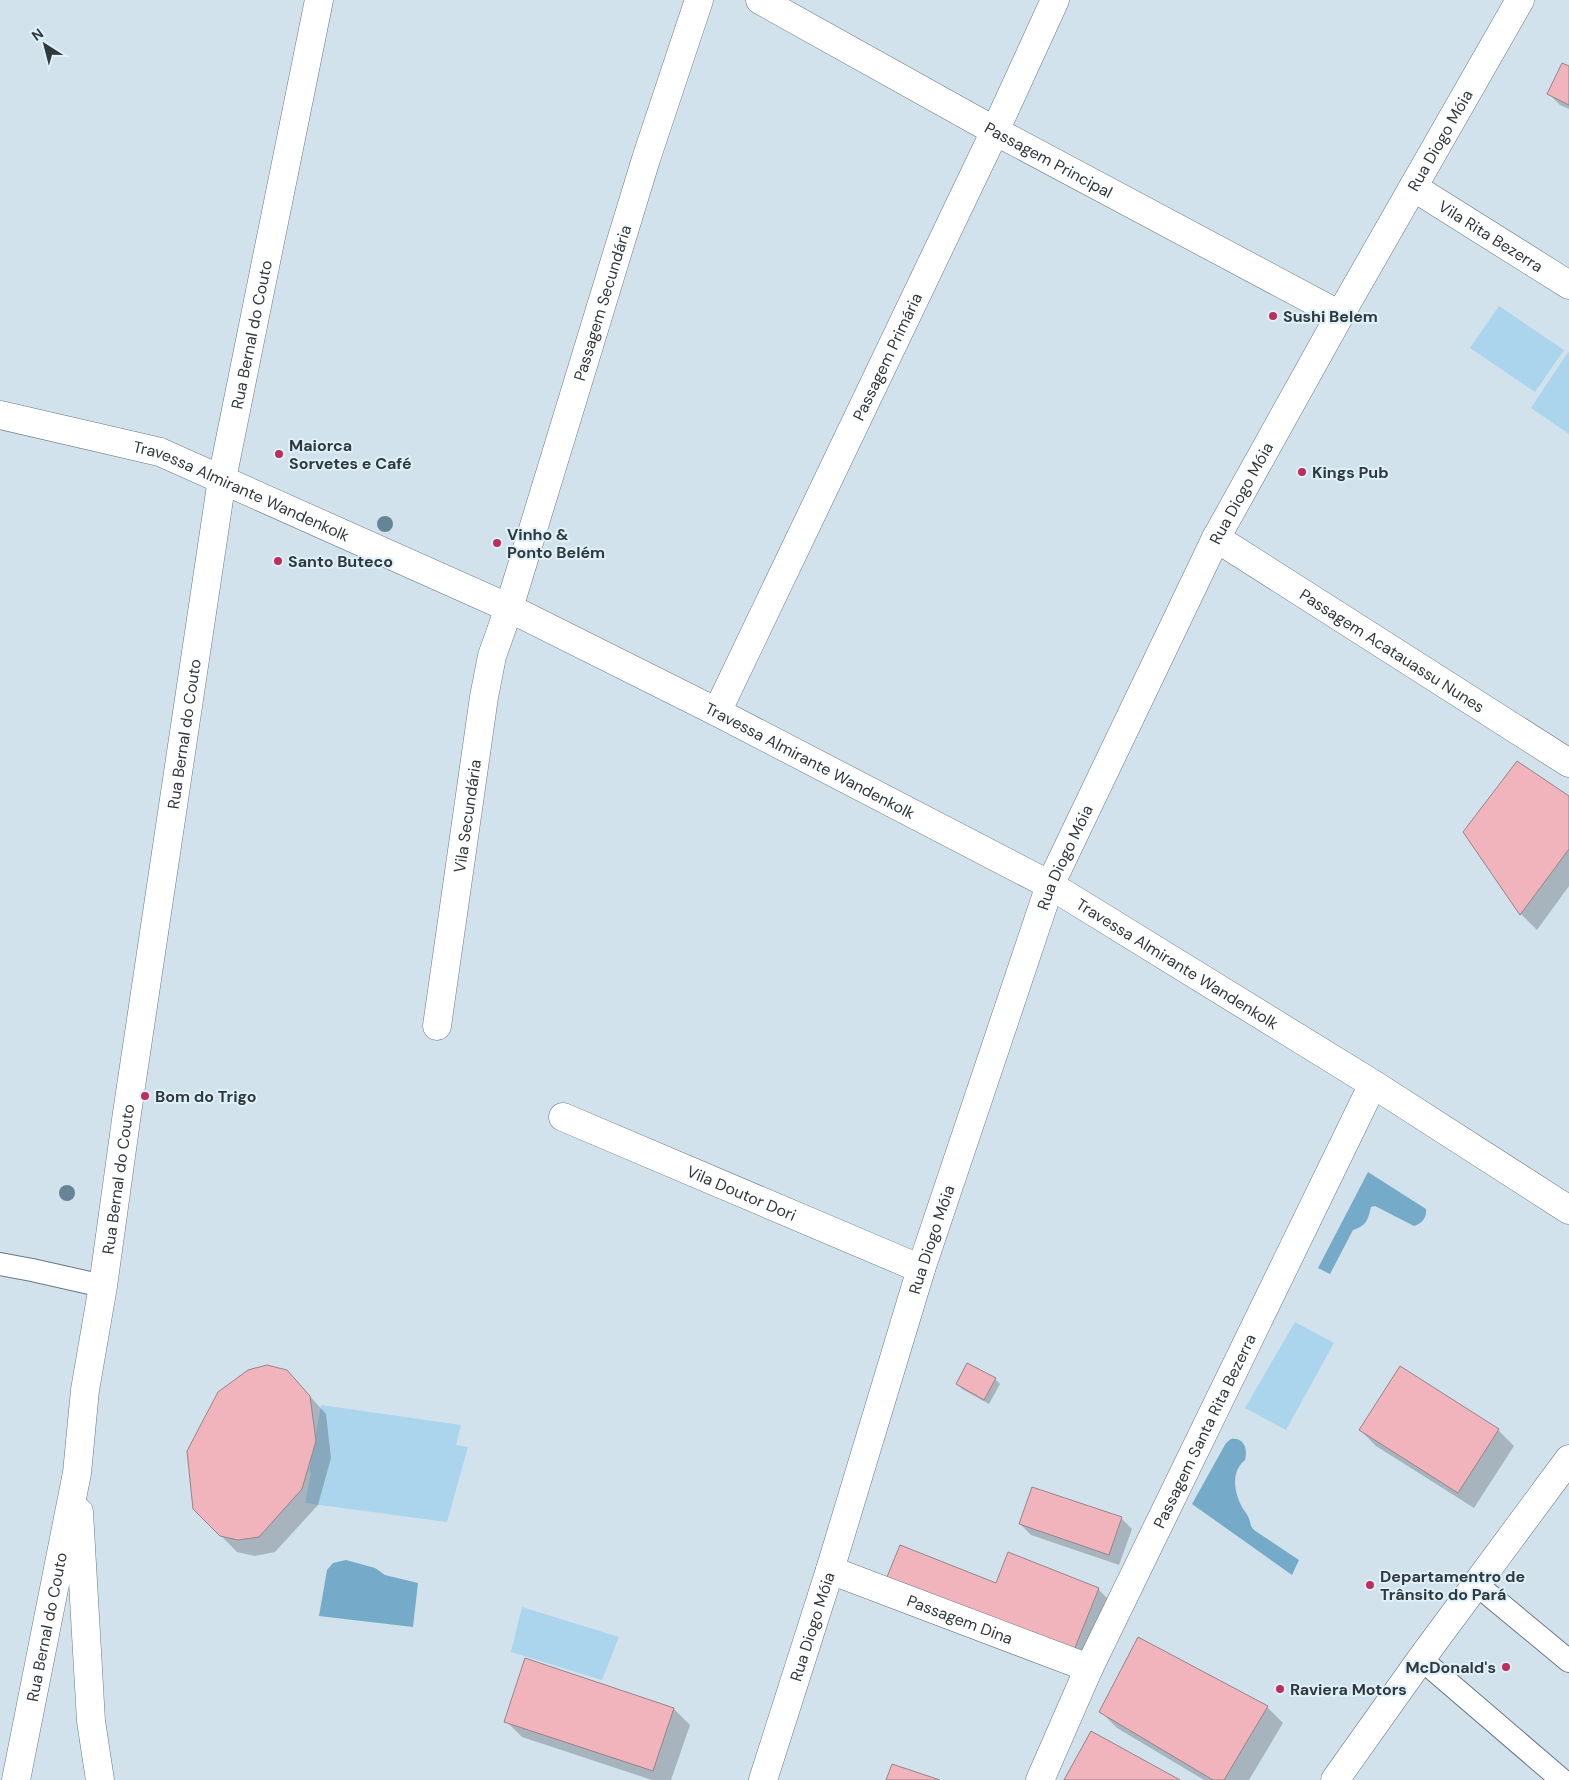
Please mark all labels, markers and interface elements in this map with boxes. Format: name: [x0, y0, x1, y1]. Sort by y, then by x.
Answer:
north arrow: [20, 20, 70, 70]
text: N: [28, 24, 47, 45]
street label: Rua Diogo Móia: [1403, 86, 1477, 195]
street label: Passagem Principal: [981, 117, 1116, 202]
street label: Vila Rita Bezerra: [1435, 195, 1547, 277]
street label: Passagem Secundária: [568, 222, 636, 383]
street label: Rua Bernal do Couto: [226, 258, 277, 411]
street label: Passagem Primária: [848, 289, 927, 424]
place label: Sushi Belem: [1283, 306, 1378, 327]
marker: Sushi Belem: [1267, 310, 1279, 322]
place label: Maiorca Sorvetes e Café: [289, 435, 412, 474]
street label: Travessa Almirante Wandenkolk: [131, 436, 353, 546]
street label: Rua Diogo Móia: [1204, 438, 1278, 547]
marker: Maiorca Sorvetes e Café: [273, 448, 285, 460]
place label: Kings Pub: [1312, 462, 1389, 483]
marker: Kings Pub: [1296, 466, 1308, 478]
place label: Vinho & Ponto Belém: [507, 524, 605, 563]
marker: Vinho & Ponto Belém: [491, 537, 503, 549]
place label: Santo Buteco: [288, 551, 393, 572]
marker: Santo Buteco: [272, 555, 284, 567]
street label: Passagem Acatauassu Nunes: [1296, 584, 1489, 717]
street label: Rua Bernal do Couto: [162, 657, 205, 810]
street label: Travessa Almirante Wandenkolk: [702, 697, 919, 824]
street label: Vila Secundária: [449, 758, 485, 874]
street label: Rua Diogo Móia: [1032, 801, 1097, 913]
street label: Travessa Almirante Wandenkolk: [1072, 893, 1282, 1034]
place label: Bom do Trigo: [155, 1086, 257, 1107]
marker: Bom do Trigo: [139, 1090, 151, 1102]
street label: Rua Bernal do Couto: [97, 1102, 139, 1255]
street label: Vila Doutor Dori: [684, 1160, 799, 1225]
street label: Rua Diogo Móia: [904, 1182, 959, 1297]
street label: Passagem Santa Rita Bezerra: [1148, 1330, 1260, 1531]
street label: Rua Bernal do Couto: [21, 1551, 71, 1703]
place label: Departamentro de Trânsito do Pará: [1380, 1566, 1525, 1605]
street label: Rua Diogo Móia: [785, 1569, 839, 1684]
marker: Departamentro de Trânsito do Pará: [1364, 1579, 1376, 1591]
street label: Passagem Dina: [904, 1590, 1016, 1649]
place label: McDonald's: [1405, 1657, 1496, 1678]
marker: McDonald's: [1500, 1661, 1512, 1673]
place label: Raviera Motors: [1290, 1679, 1407, 1700]
marker: Raviera Motors: [1274, 1683, 1286, 1695]

